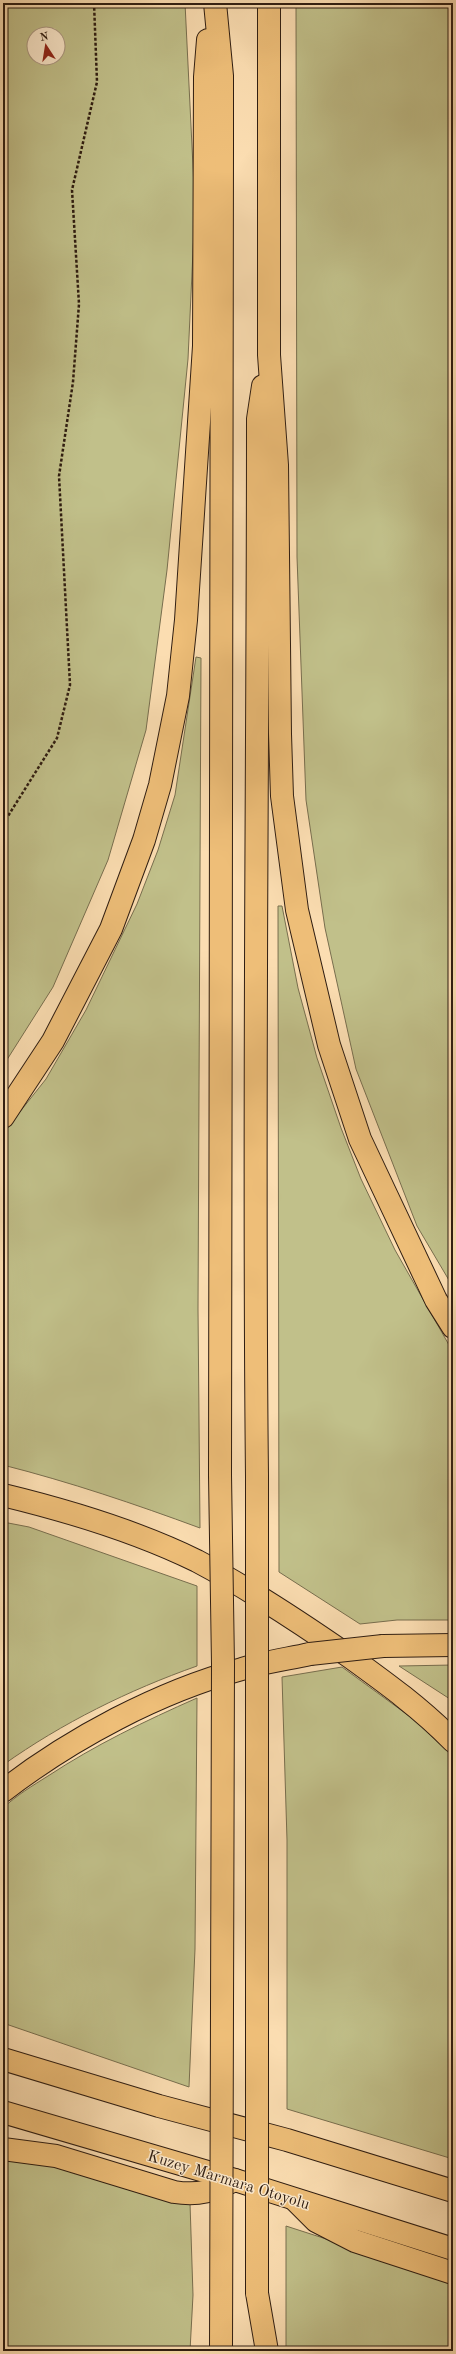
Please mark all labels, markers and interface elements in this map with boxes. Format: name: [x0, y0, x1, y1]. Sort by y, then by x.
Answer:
north arrow: [26, 26, 66, 66]
text: N: [39, 31, 50, 44]
street label: Kuzey Marmara Otoyolu: [145, 2149, 312, 2213]

